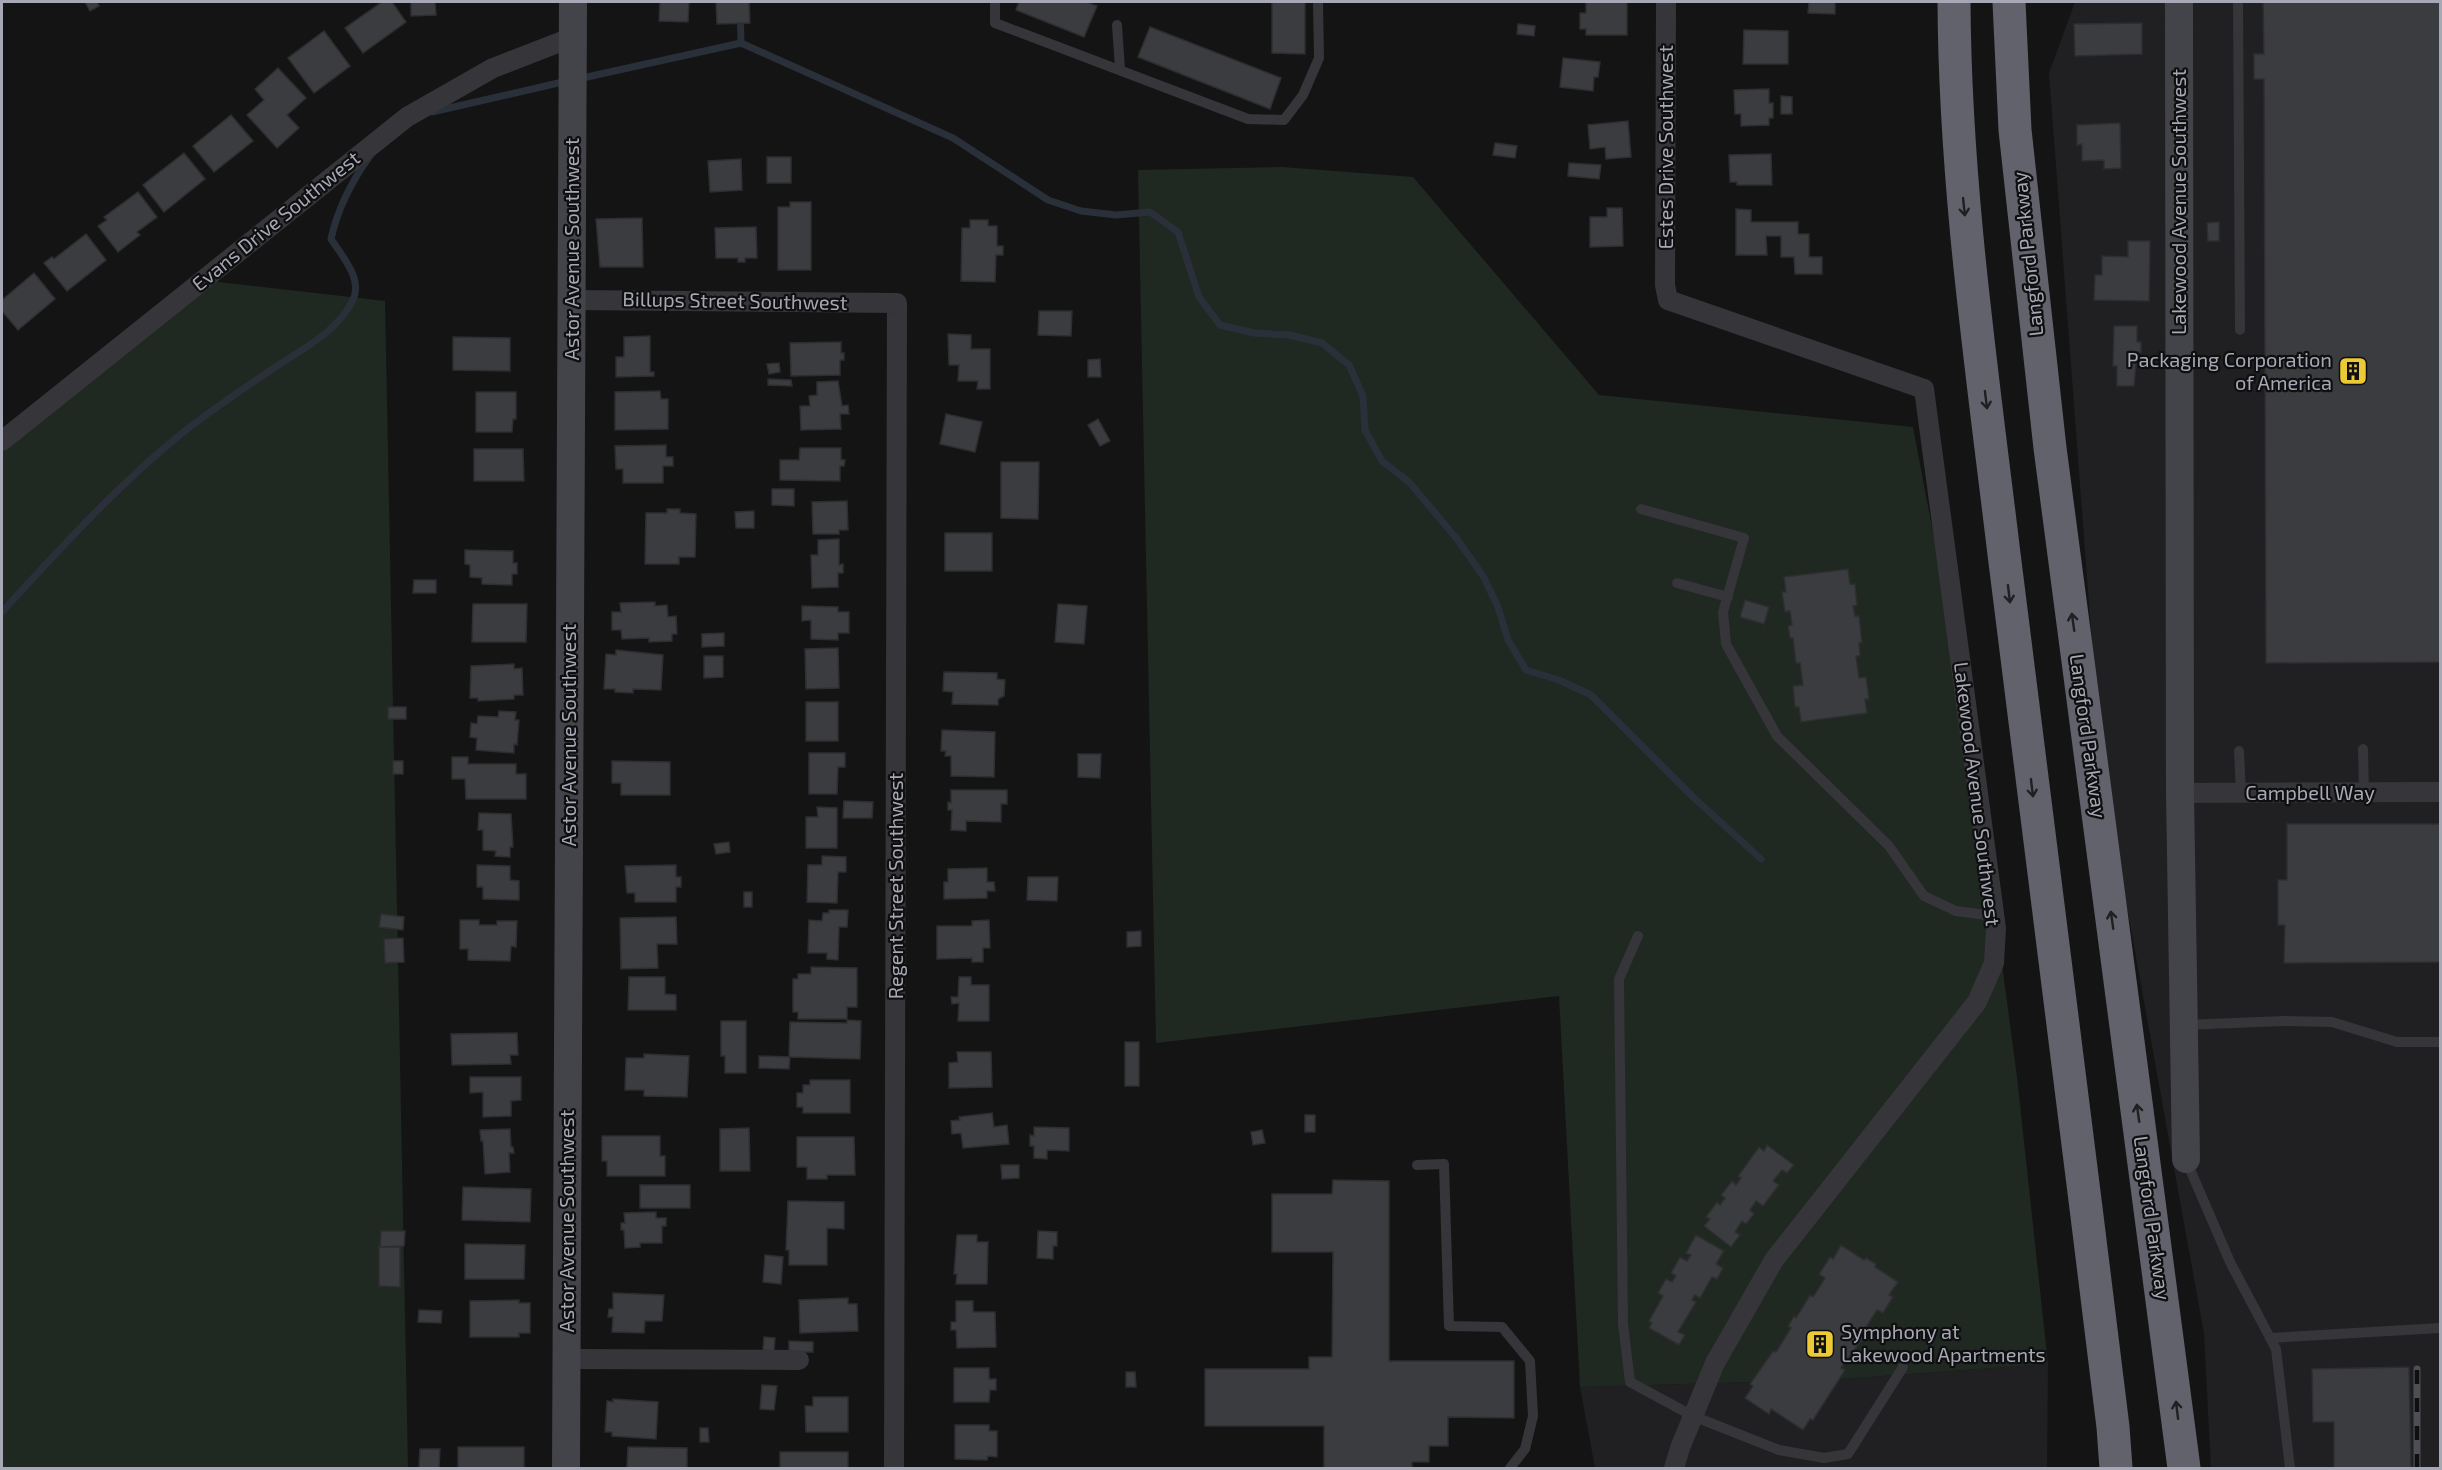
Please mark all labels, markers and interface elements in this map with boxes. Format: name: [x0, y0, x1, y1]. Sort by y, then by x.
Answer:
street label: Estes Drive Southwest: [1653, 44, 1677, 249]
street label: Lakewood Avenue Southwest: [2166, 69, 2190, 335]
street label: Astor Avenue Southwest: [559, 137, 583, 360]
street label: Evans Drive Southwest: [187, 145, 364, 295]
street label: Langford Parkway: [2006, 170, 2048, 338]
one-way arrow: [1959, 196, 1970, 216]
street label: Billups Street Southwest: [622, 286, 848, 314]
place label: Packaging Corporation of America: [2127, 347, 2332, 394]
building icon: Packaging Corporation of America: [2337, 355, 2369, 387]
one-way arrow: [1980, 390, 1991, 410]
one-way arrow: [2003, 584, 2014, 603]
one-way arrow: [2067, 613, 2078, 633]
street label: Astor Avenue Southwest: [556, 623, 580, 846]
street label: Langford Parkway: [2066, 652, 2112, 820]
street label: Lakewood Avenue Southwest: [1950, 660, 2006, 928]
street label: Regent Street Southwest: [883, 772, 907, 999]
one-way arrow: [2027, 777, 2038, 797]
street label: Campbell Way: [2245, 780, 2375, 804]
one-way arrow: [2107, 910, 2118, 930]
one-way arrow: [2132, 1104, 2143, 1123]
street label: Astor Avenue Southwest: [554, 1109, 578, 1332]
street label: Langford Parkway: [2130, 1134, 2176, 1302]
place label: Symphony at Lakewood Apartments: [1841, 1319, 2046, 1366]
building icon: Symphony at Lakewood Apartments: [1804, 1328, 1836, 1360]
one-way arrow: [2171, 1401, 2182, 1421]

